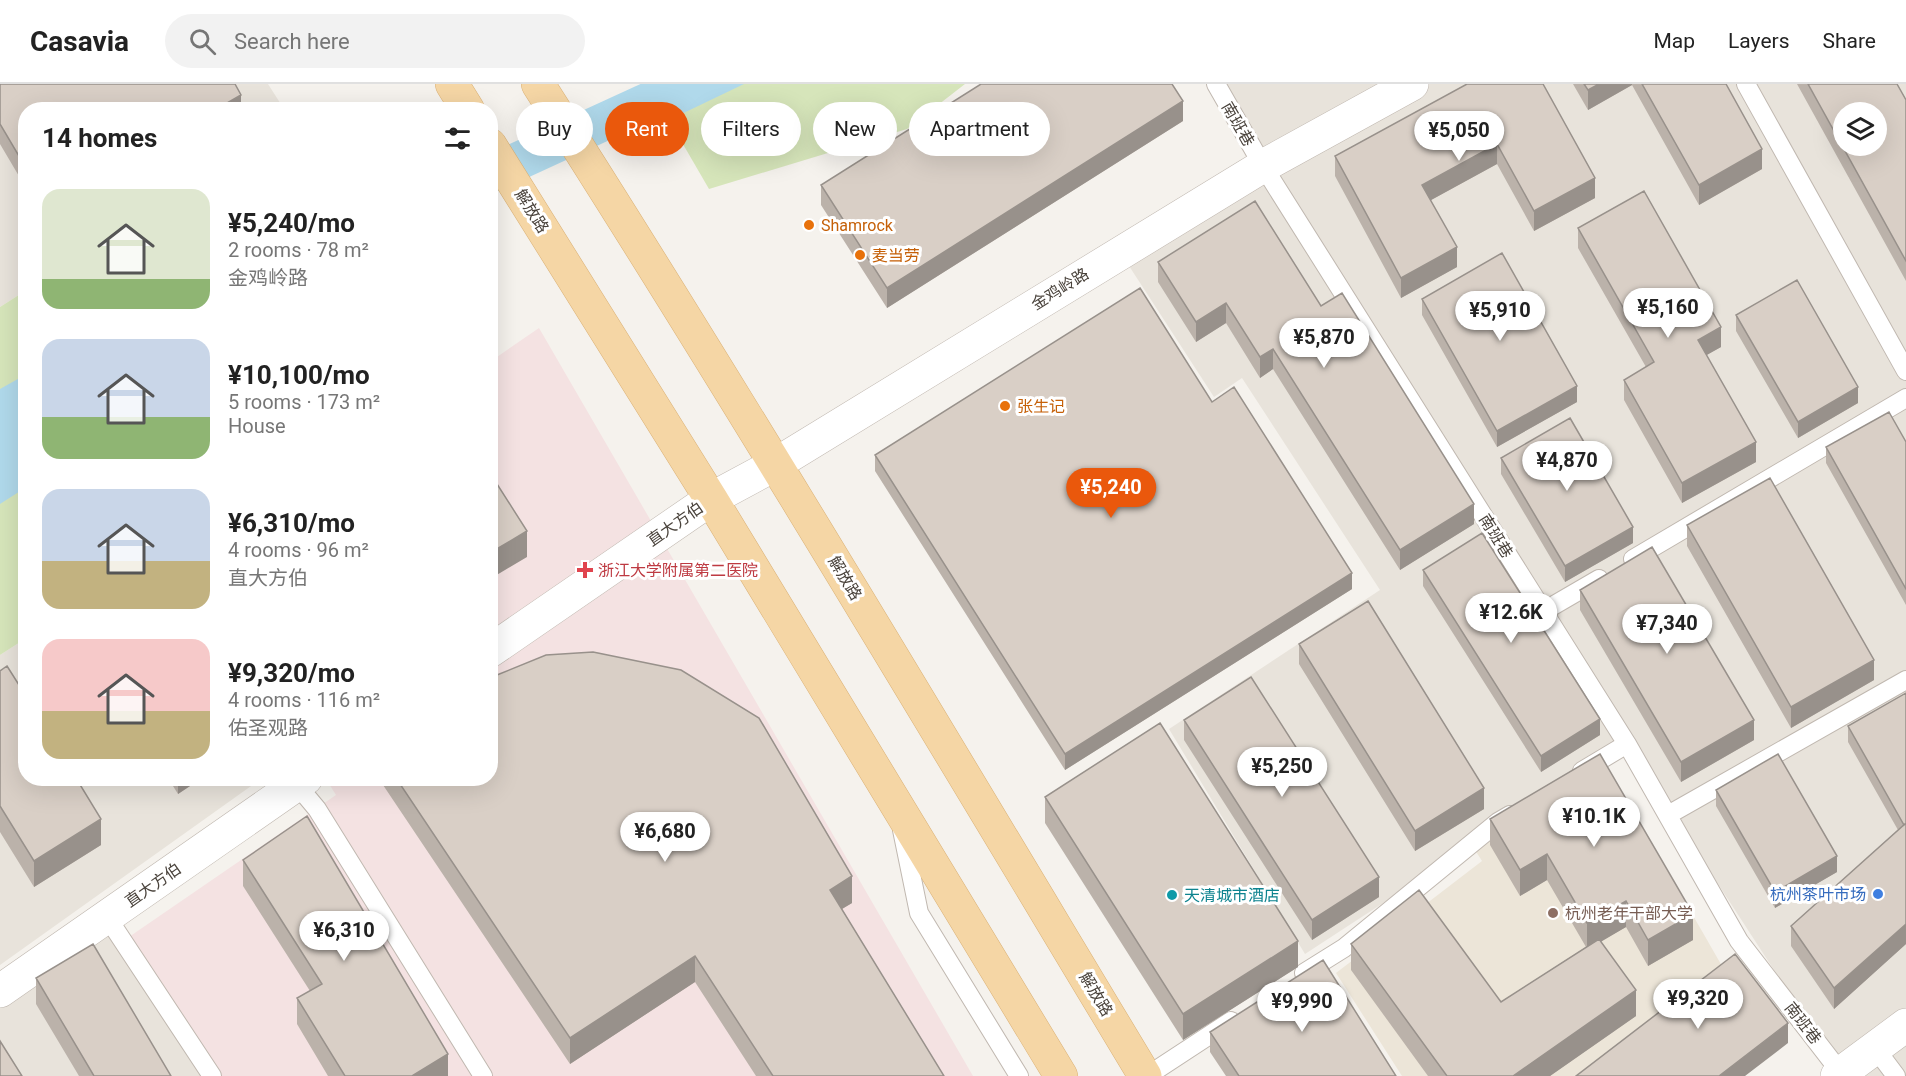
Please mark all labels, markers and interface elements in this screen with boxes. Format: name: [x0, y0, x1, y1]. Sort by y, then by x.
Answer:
search box: [165, 14, 585, 68]
text: Casavia: [30, 25, 129, 58]
icon: search: [186, 25, 219, 58]
text: Search here: [234, 29, 350, 54]
text: Map: [1653, 29, 1695, 53]
text: Layers: [1728, 29, 1789, 53]
text: Share: [1822, 29, 1876, 53]
street label: 南班巷: [1218, 98, 1258, 150]
chip: Buy: [516, 102, 593, 156]
chip: Rent: [605, 102, 689, 156]
chip: Filters: [701, 102, 801, 156]
chip: New: [813, 102, 897, 156]
chip: Apartment: [909, 102, 1050, 156]
map controls: [1833, 102, 1887, 156]
button: layers: [1833, 102, 1887, 156]
pin: ¥5,050: [1410, 111, 1508, 162]
text: ¥5,050: [1428, 118, 1490, 142]
icon: filters: [441, 122, 474, 155]
text: 14 homes: [42, 123, 157, 153]
street label: 解放路: [511, 186, 553, 236]
text: ¥5,240/mo: [228, 208, 355, 238]
icon: home: [90, 213, 162, 285]
place label: Shamrock: [821, 216, 894, 235]
marker: Shamrock: [802, 218, 816, 232]
text: 2 rooms · 78 m²: [228, 238, 369, 262]
place label: 麦当劳: [872, 246, 920, 265]
marker: 麦当劳: [853, 248, 867, 262]
street label: 金鸡岭路: [1028, 264, 1092, 314]
text: 金鸡岭路: [228, 266, 308, 290]
pin: ¥5,160: [1619, 288, 1717, 339]
pin: ¥5,910: [1451, 291, 1549, 342]
text: ¥5,160: [1637, 295, 1699, 319]
text: ¥5,910: [1469, 298, 1531, 322]
pin: ¥5,870: [1275, 318, 1373, 369]
text: ¥5,870: [1293, 325, 1355, 349]
text: ¥10,100/mo: [228, 360, 370, 390]
icon: home: [90, 363, 162, 435]
text: 5 rooms · 173 m²: [228, 390, 380, 414]
place label: 张生记: [1017, 397, 1065, 416]
marker: 张生记: [998, 399, 1012, 413]
text: House: [228, 414, 286, 438]
pin: ¥4,870: [1518, 441, 1616, 492]
text: ¥4,870: [1536, 448, 1598, 472]
pin: ¥5,240: [1062, 468, 1160, 519]
text: ¥5,240: [1080, 475, 1142, 499]
street label: 直大方伯: [643, 498, 707, 550]
text: ¥6,310/mo: [228, 508, 355, 538]
street label: 南班巷: [1475, 511, 1517, 561]
icon: home: [90, 513, 162, 585]
text: 4 rooms · 96 m²: [228, 538, 369, 562]
street label: 解放路: [824, 553, 866, 603]
marker: 浙江大学附属第二医院: [576, 561, 594, 579]
place label: 浙江大学附属第二医院: [598, 561, 758, 580]
text: 直大方伯: [228, 566, 308, 590]
pin: ¥12.6K: [1462, 593, 1560, 644]
text: ¥12.6K: [1479, 600, 1543, 624]
pin: ¥7,340: [1618, 604, 1716, 655]
text: ¥7,340: [1636, 611, 1698, 635]
text: ¥9,320/mo: [228, 658, 355, 688]
icon: home: [90, 663, 162, 735]
text: 4 rooms · 116 m²: [228, 688, 380, 712]
text: 佑圣观路: [228, 716, 308, 740]
pin: ¥5,250: [1233, 747, 1331, 798]
text: ¥5,250: [1251, 754, 1313, 778]
pin: ¥10.1K: [1545, 797, 1643, 848]
text: ¥10.1K: [1562, 804, 1626, 828]
pin: ¥6,680: [616, 812, 714, 863]
text: ¥6,680: [634, 819, 696, 843]
street label: 直大方伯: [121, 859, 185, 911]
place label: 杭州茶叶市场: [1770, 885, 1866, 904]
place label: 天清城市酒店: [1184, 886, 1280, 905]
marker: 杭州茶叶市场: [1871, 887, 1885, 901]
marker: 天清城市酒店: [1165, 888, 1179, 902]
place label: 杭州老年干部大学: [1565, 904, 1693, 923]
marker: 杭州老年干部大学: [1546, 906, 1560, 920]
pin: ¥6,310: [295, 911, 393, 962]
text: ¥6,310: [313, 918, 375, 942]
street label: 解放路: [1075, 969, 1117, 1019]
pin: ¥9,320: [1649, 979, 1747, 1030]
pin: ¥9,990: [1253, 982, 1351, 1033]
text: ¥9,320: [1667, 986, 1729, 1010]
text: ¥9,990: [1271, 989, 1333, 1013]
street label: 南班巷: [1781, 998, 1825, 1048]

